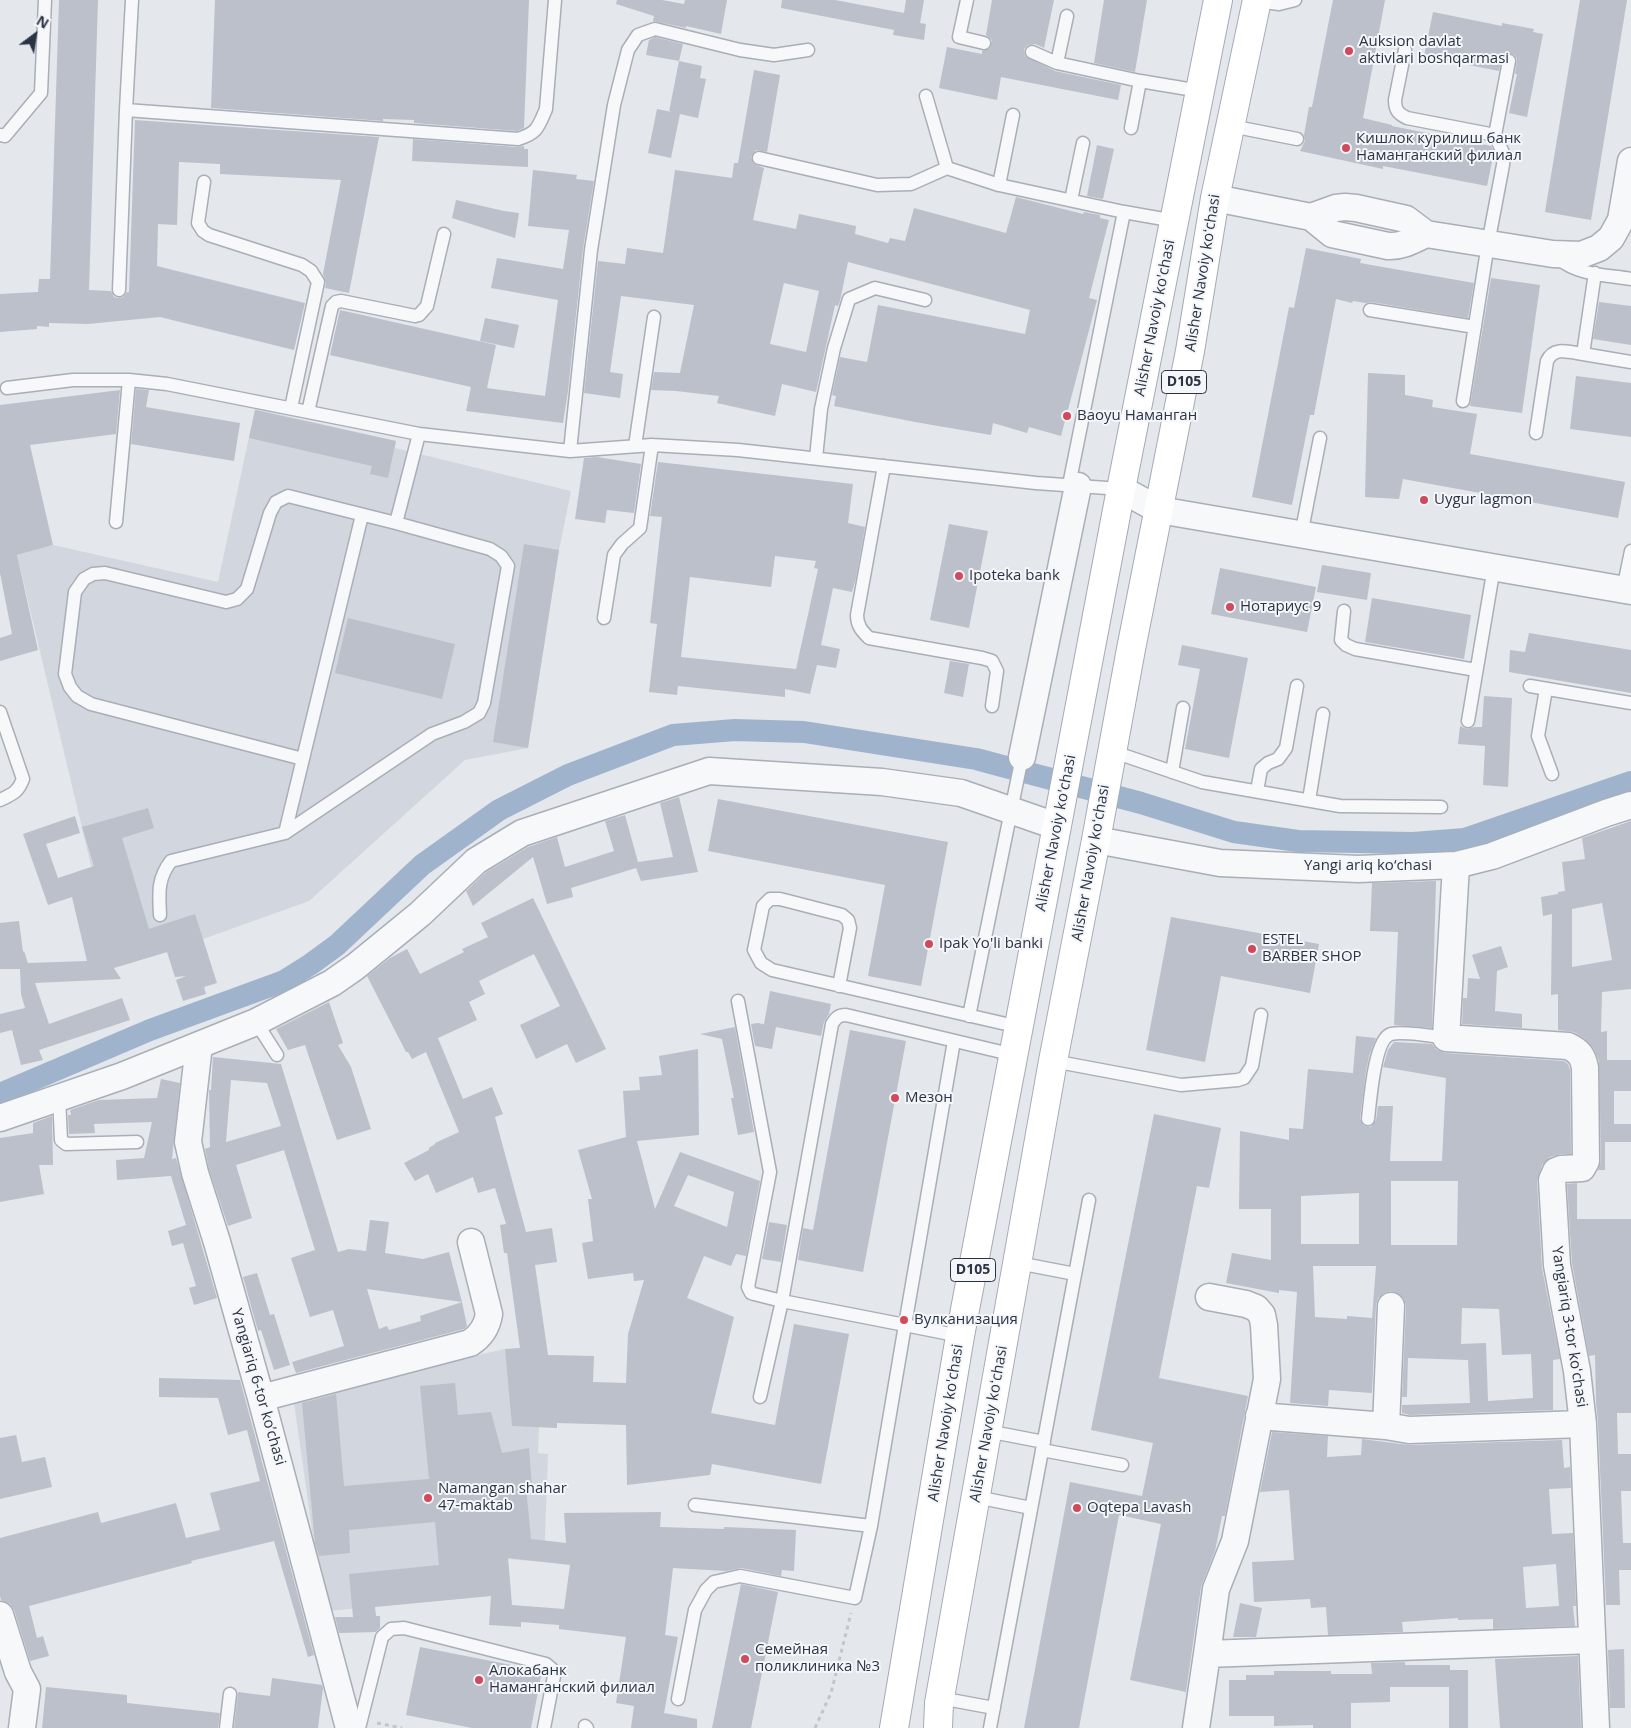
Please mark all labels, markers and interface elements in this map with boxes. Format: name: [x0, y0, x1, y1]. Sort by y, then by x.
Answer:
north arrow: [10, 10, 60, 60]
text: N: [33, 11, 53, 33]
place label: Auksion davlat aktivlari boshqarmasi: [1359, 33, 1509, 68]
marker: Auksion davlat aktivlari boshqarmasi: [1343, 45, 1355, 57]
place label: Кишлок курилиш банк Наманганский филиал: [1356, 130, 1522, 165]
marker: Кишлок курилиш банк Наманганский филиал: [1340, 142, 1352, 154]
street label: Alisher Navoiy koʻchasi: [1182, 193, 1224, 353]
street label: Alisher Navoiy ko'chasi: [1131, 238, 1179, 398]
road number: D105: [1162, 371, 1206, 394]
place label: Baoyu Наманган: [1077, 407, 1197, 425]
marker: Baoyu Наманган: [1061, 410, 1073, 422]
place label: Uygur lagmon: [1434, 491, 1532, 509]
marker: Uygur lagmon: [1418, 494, 1430, 506]
place label: Ipoteka bank: [969, 567, 1060, 585]
marker: Ipoteka bank: [953, 570, 965, 582]
place label: Нотариус 9: [1240, 598, 1321, 616]
marker: Нотариус 9: [1224, 601, 1236, 613]
street label: Alisher Navoiy ko'chasi: [1032, 753, 1080, 913]
street label: Alisher Navoiy koʻchasi: [1068, 783, 1114, 943]
street label: Yangi ariq ko‘chasi: [1304, 857, 1432, 875]
place label: ESTEL BARBER SHOP: [1262, 931, 1362, 966]
place label: Ipak Yo'li banki: [939, 935, 1043, 953]
marker: Ipak Yo'li banki: [923, 938, 935, 950]
marker: ESTEL BARBER SHOP: [1246, 943, 1258, 955]
place label: Мезон: [905, 1089, 953, 1107]
marker: Мезон: [889, 1092, 901, 1104]
street label: Yangiariq 3-tor koʻchasi: [1547, 1245, 1591, 1409]
road number: D105: [950, 1258, 996, 1282]
street label: Yangiаriq 6-tor koʼchasi: [227, 1307, 289, 1467]
place label: Вулканизация: [914, 1311, 1018, 1329]
marker: Вулканизация: [898, 1314, 910, 1326]
street label: Alisher Navoiy ko'chasi: [925, 1343, 967, 1503]
street label: Alisher Navoiy koʻchasi: [966, 1344, 1012, 1504]
place label: Namangan shahar 47-maktab: [438, 1480, 567, 1515]
marker: Namangan shahar 47-maktab: [422, 1492, 434, 1504]
place label: Oqtepa Lavash: [1087, 1499, 1191, 1517]
marker: Oqtepa Lavash: [1071, 1502, 1083, 1514]
place label: Семейная поликлиника №3: [755, 1641, 880, 1676]
marker: Семейная поликлиника №3: [739, 1653, 751, 1665]
place label: Алокабанк Наманганский филиал: [489, 1662, 655, 1697]
marker: Алокабанк Наманганский филиал: [473, 1674, 485, 1686]

